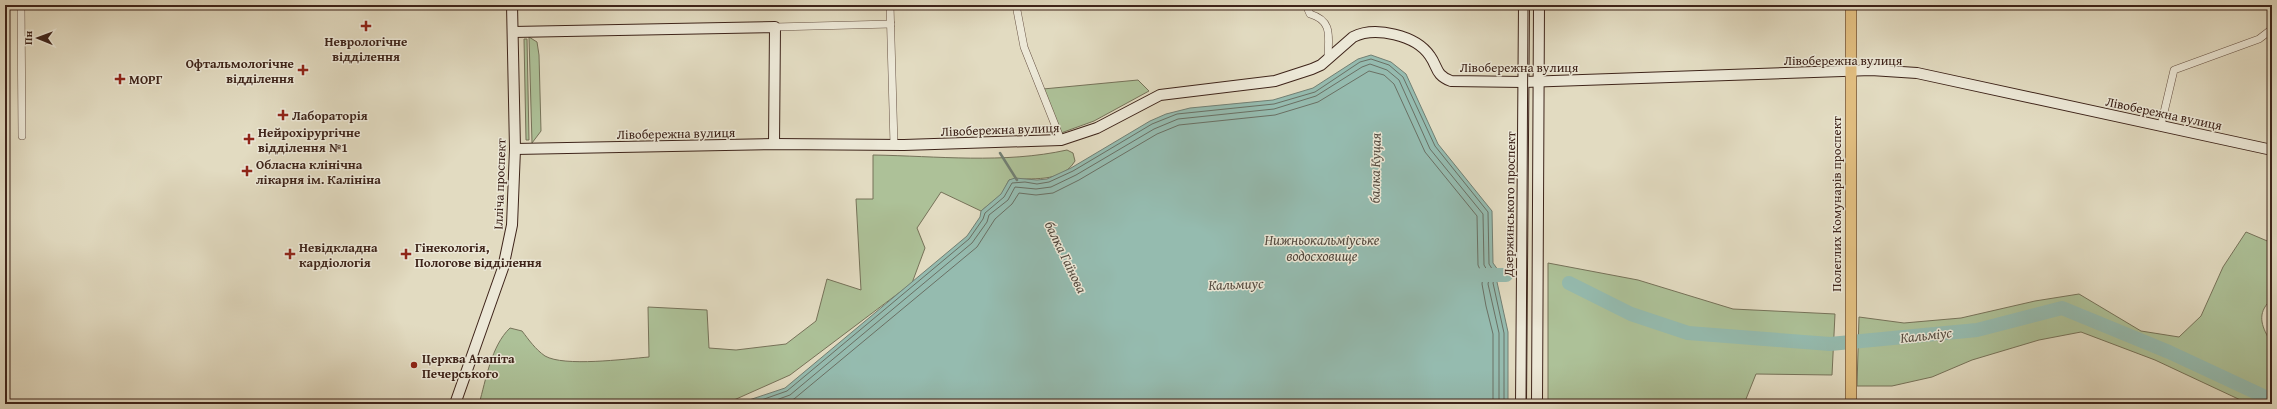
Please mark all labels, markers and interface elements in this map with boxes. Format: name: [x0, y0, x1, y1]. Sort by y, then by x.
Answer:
north arrow: [18, 18, 58, 58]
marker: Неврологічне відділення: [360, 20, 372, 32]
text: Пн: [20, 30, 36, 45]
place label: Неврологічне відділення: [325, 32, 407, 66]
street label: Лівобережна вулиця: [1784, 51, 1903, 70]
place label: Офтальмологічне відділення: [186, 54, 294, 88]
street label: Лівобережна вулиця: [1460, 58, 1579, 77]
marker: Офтальмологічне відділення: [297, 64, 309, 76]
place label: МОРГ: [129, 70, 163, 89]
marker: МОРГ: [114, 73, 126, 85]
street label: Лівобережна вулиця: [2104, 92, 2224, 135]
place label: Лабораторія: [292, 106, 368, 125]
marker: Лабораторія: [277, 109, 289, 121]
street label: Полеглих Комунарів проспект: [1827, 116, 1846, 292]
street label: Лівобережна вулиця: [940, 118, 1060, 141]
place label: Нейрохірургічне відділення №1: [258, 123, 360, 157]
street label: Лівобережна вулиця: [617, 123, 736, 144]
street label: Дзержинського проспект: [1499, 130, 1520, 278]
marker: Нейрохірургічне відділення №1: [243, 133, 255, 145]
water label: балка Куцая: [1364, 133, 1386, 203]
street label: Ілліча проспект: [488, 137, 511, 230]
place label: Обласна клінічна лікарня ім. Калініна: [256, 155, 381, 189]
marker: Обласна клінічна лікарня ім. Калініна: [241, 165, 253, 177]
water label: балка Гаїнова: [1040, 218, 1092, 297]
water label: Нижньокальміуське водосховище: [1265, 230, 1380, 266]
place label: Невідкладна кардіологія: [299, 238, 378, 272]
place label: Гінекологія, Пологове відділення: [415, 238, 542, 272]
marker: Невідкладна кардіологія: [284, 248, 296, 260]
marker: Гінекологія, Пологове відділення: [400, 248, 412, 260]
water label: Кальмиус: [1208, 273, 1264, 295]
water label: Кальміус: [1899, 322, 1953, 348]
place label: Церква Агапіта Печерського: [422, 349, 515, 383]
marker: Церква Агапіта Печерського: [409, 360, 419, 370]

